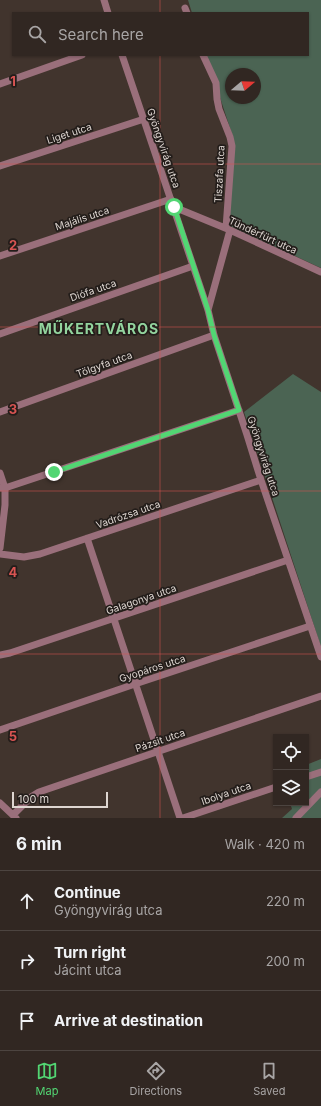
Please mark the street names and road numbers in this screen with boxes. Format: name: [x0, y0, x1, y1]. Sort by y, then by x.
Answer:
street label: Gyöngyvirág utca: [145, 107, 183, 189]
street label: Liget utca: [45, 120, 93, 146]
street label: Tiszafa utca: [211, 145, 227, 203]
street label: Majális utca: [53, 204, 111, 232]
street label: Tündérfürt utca: [227, 214, 299, 256]
street label: Diófa utca: [68, 276, 118, 304]
street label: Tölgyfa utca: [74, 348, 134, 380]
street label: Gyöngyvirág utca: [245, 414, 283, 498]
street label: Vadrózsa utca: [94, 497, 162, 531]
street label: Galagonya utca: [104, 581, 178, 617]
street label: Gyopáros utca: [117, 652, 187, 684]
street label: Pázsit utca: [134, 726, 186, 754]
street label: Ibolya utca: [200, 779, 252, 807]

